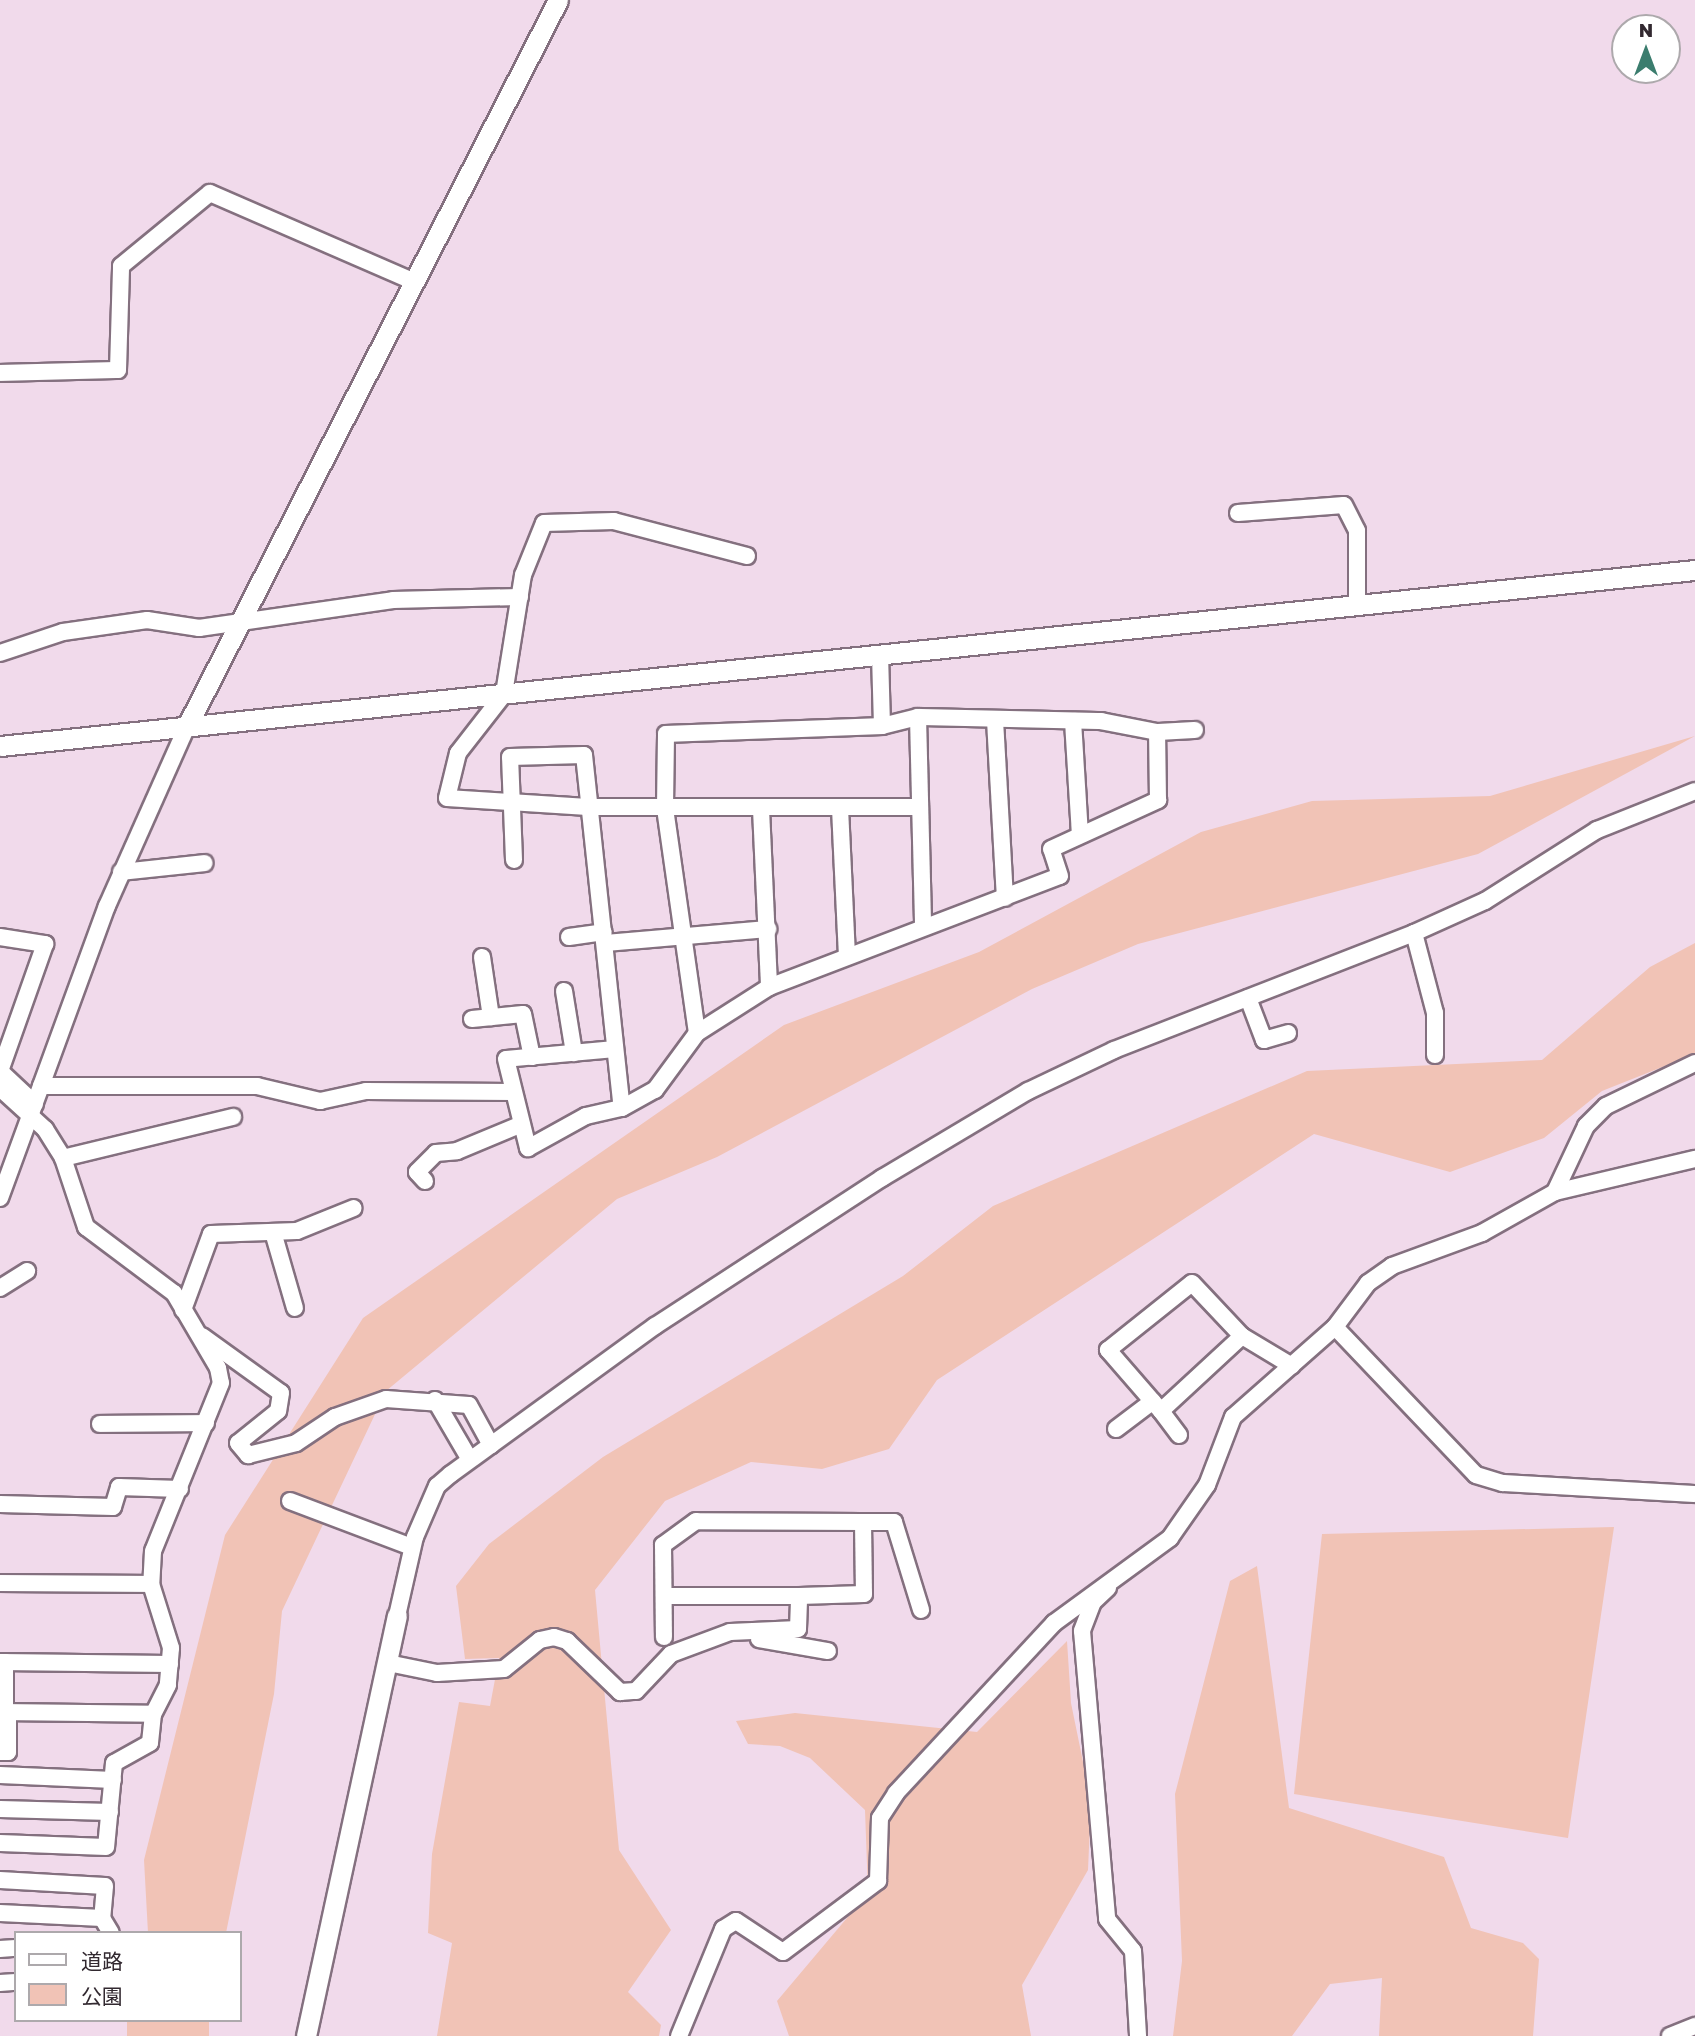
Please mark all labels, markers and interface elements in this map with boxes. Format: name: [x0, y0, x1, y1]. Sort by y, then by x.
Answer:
north arrow: [1611, 14, 1681, 84]
text: N: [1639, 18, 1653, 41]
legend: [14, 1931, 242, 2022]
text: 道路: [81, 1948, 123, 1974]
text: 公園: [81, 1983, 123, 2009]

